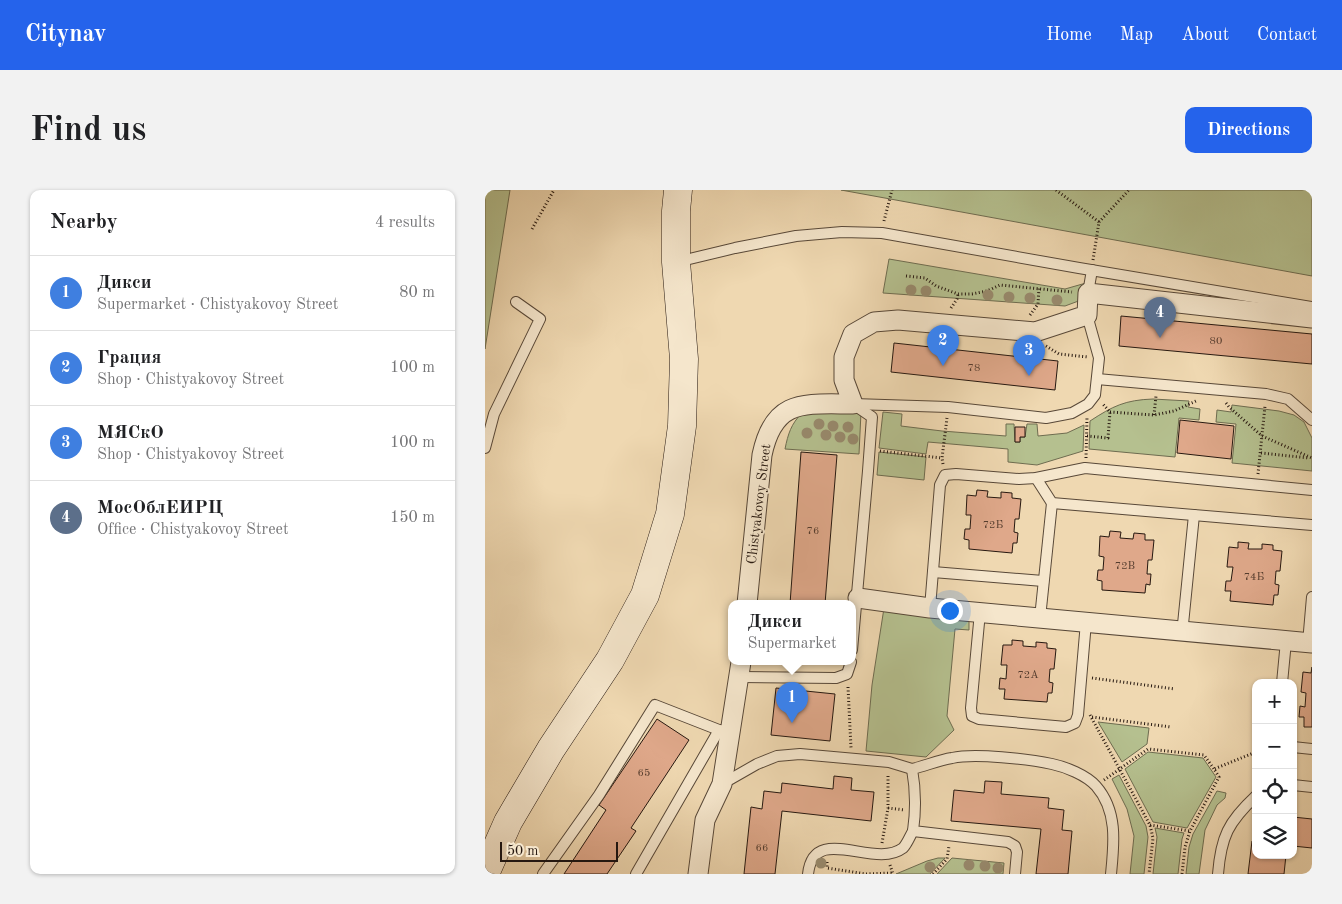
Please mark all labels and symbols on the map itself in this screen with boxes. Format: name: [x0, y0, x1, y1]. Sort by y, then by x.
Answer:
pin: 4: [1144, 297, 1176, 338]
pin: 2: [927, 325, 959, 366]
pin: 3: [1013, 335, 1045, 376]
house number: 80: [1210, 336, 1222, 347]
house number: 78: [968, 363, 980, 374]
street label: Chistyakovoy Street: [745, 443, 773, 565]
house number: 72Б: [983, 520, 1003, 531]
house number: 76: [807, 526, 819, 537]
house number: 72В: [1115, 561, 1135, 572]
house number: 74Б: [1244, 572, 1264, 583]
your location: [937, 598, 963, 624]
house number: 72А: [1017, 670, 1039, 681]
pin: 1: [776, 682, 808, 723]
house number: 65: [638, 768, 650, 779]
scale bar: [500, 839, 617, 862]
house number: 66: [756, 843, 768, 854]

